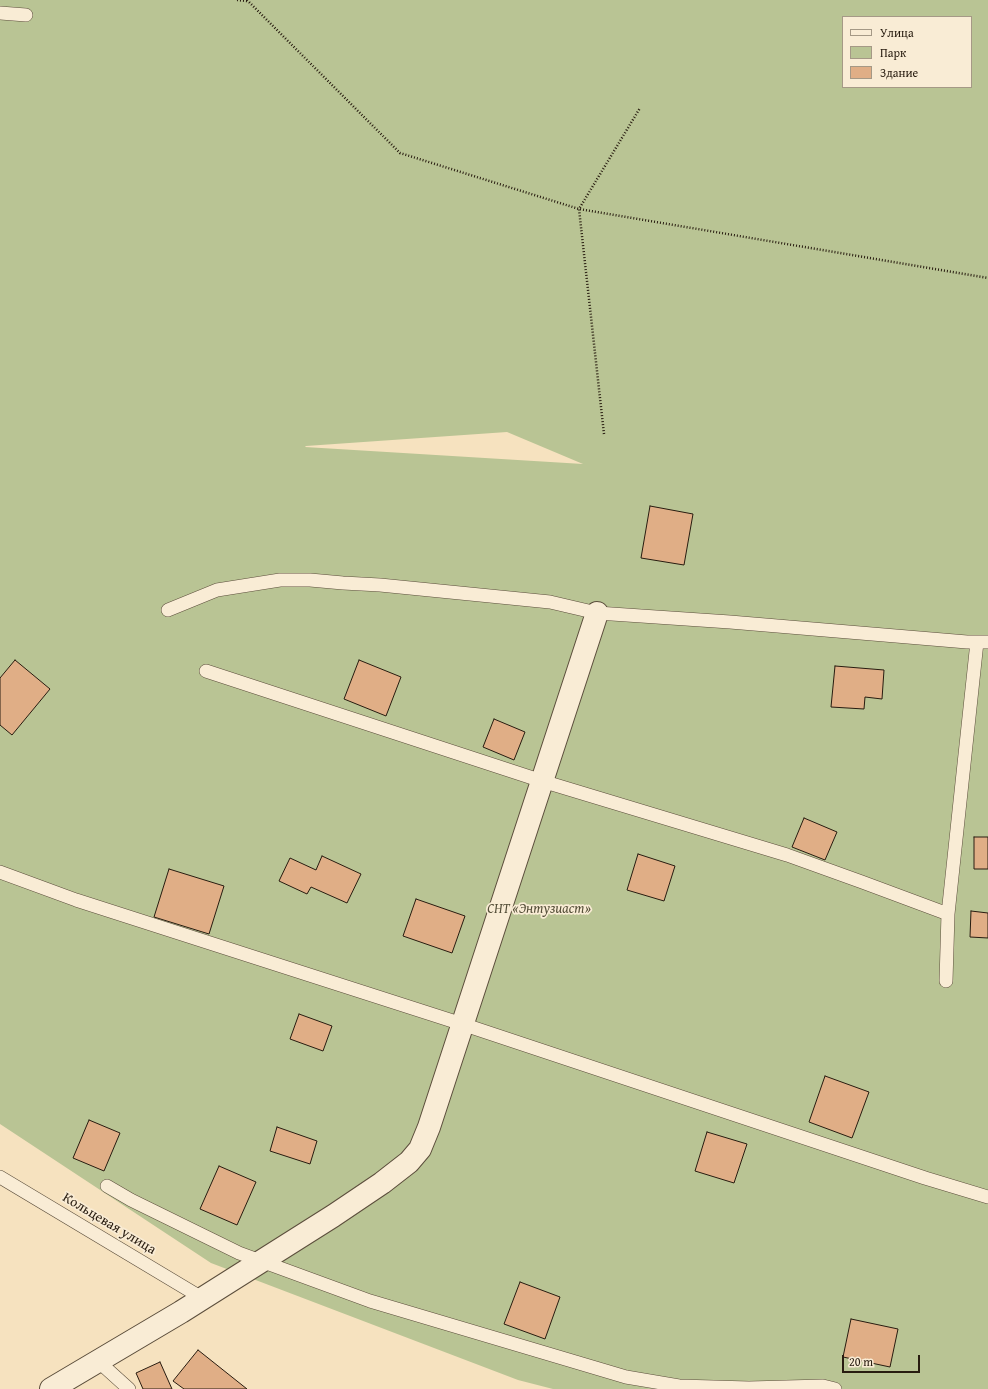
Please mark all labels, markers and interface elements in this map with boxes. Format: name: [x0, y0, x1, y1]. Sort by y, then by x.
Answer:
legend: [842, 16, 972, 88]
text: Улица: [880, 24, 914, 41]
text: Парк: [880, 44, 906, 61]
text: Здание: [880, 64, 918, 81]
park label: СНТ «Энтузиаст»: [487, 901, 591, 917]
street label: Кольцевая улица: [59, 1189, 159, 1259]
scale bar: [844, 1347, 922, 1373]
text: 20 m: [849, 1353, 873, 1370]

